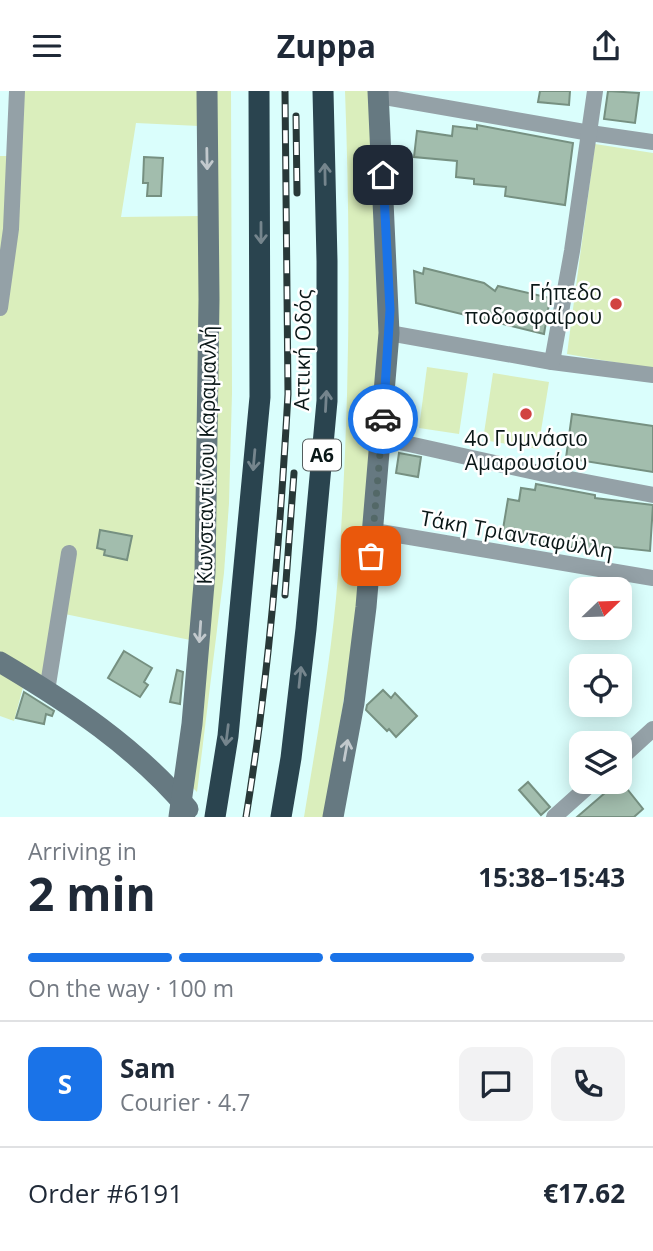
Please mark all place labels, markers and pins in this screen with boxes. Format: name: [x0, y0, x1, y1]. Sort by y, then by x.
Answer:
pin: [353, 145, 413, 205]
place label: Γήπεδο ποδοσφαίρου: [465, 278, 602, 330]
marker: Γήπεδο ποδοσφαίρου: [608, 296, 624, 312]
marker: 4ο Γυμνάσιο Αμαρουσίου: [518, 406, 534, 422]
place label: 4ο Γυμνάσιο Αμαρουσίου: [464, 424, 588, 476]
pin: [341, 526, 401, 586]

